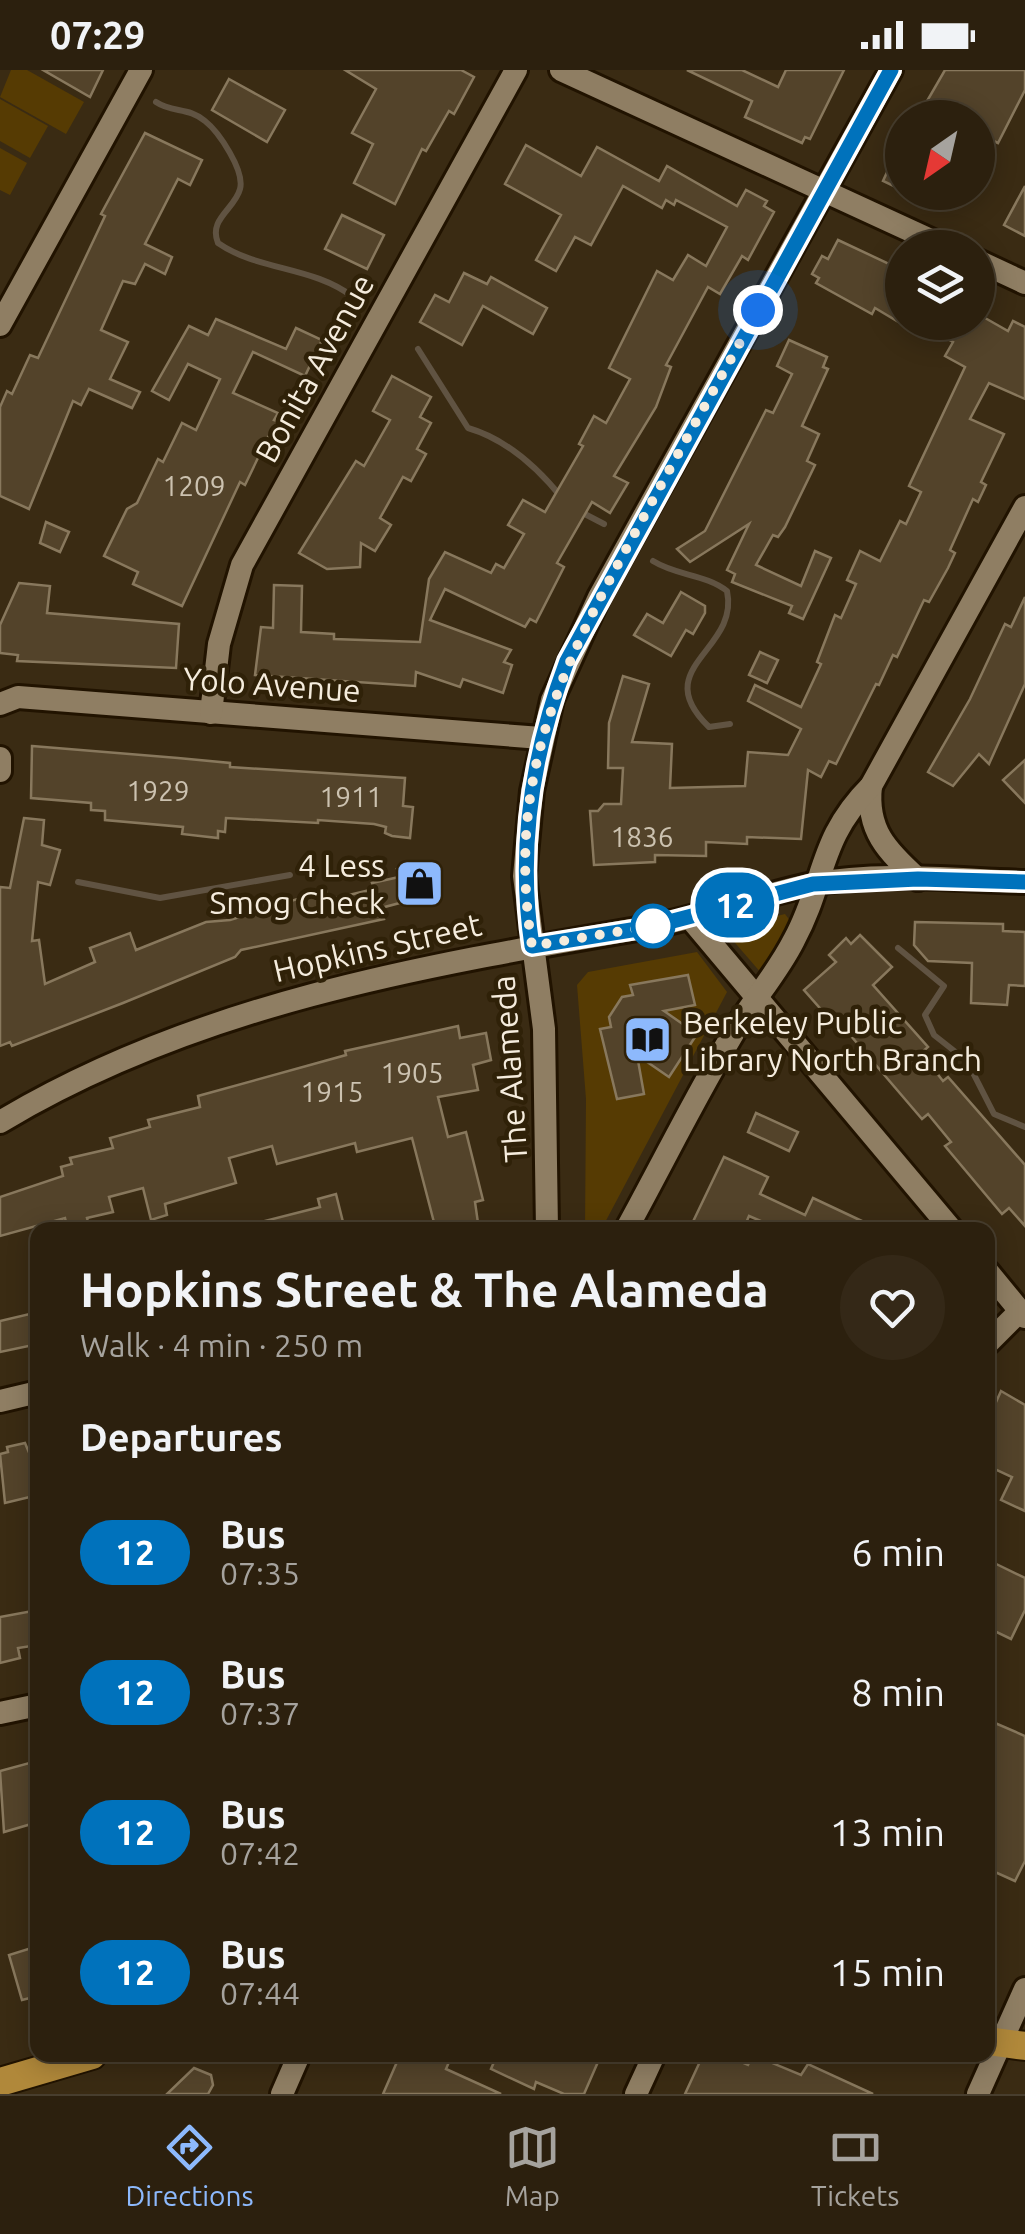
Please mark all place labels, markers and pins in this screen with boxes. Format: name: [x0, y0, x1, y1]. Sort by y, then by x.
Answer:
place label: 4 Less Smog Check: [210, 847, 385, 920]
shop icon: 4 Less Smog Check: [394, 857, 446, 909]
unlabelled marker: [632, 905, 674, 947]
place label: Berkeley Public Library North Branch: [683, 1004, 982, 1077]
library icon: Berkeley Public Library North Branch: [622, 1014, 674, 1066]

